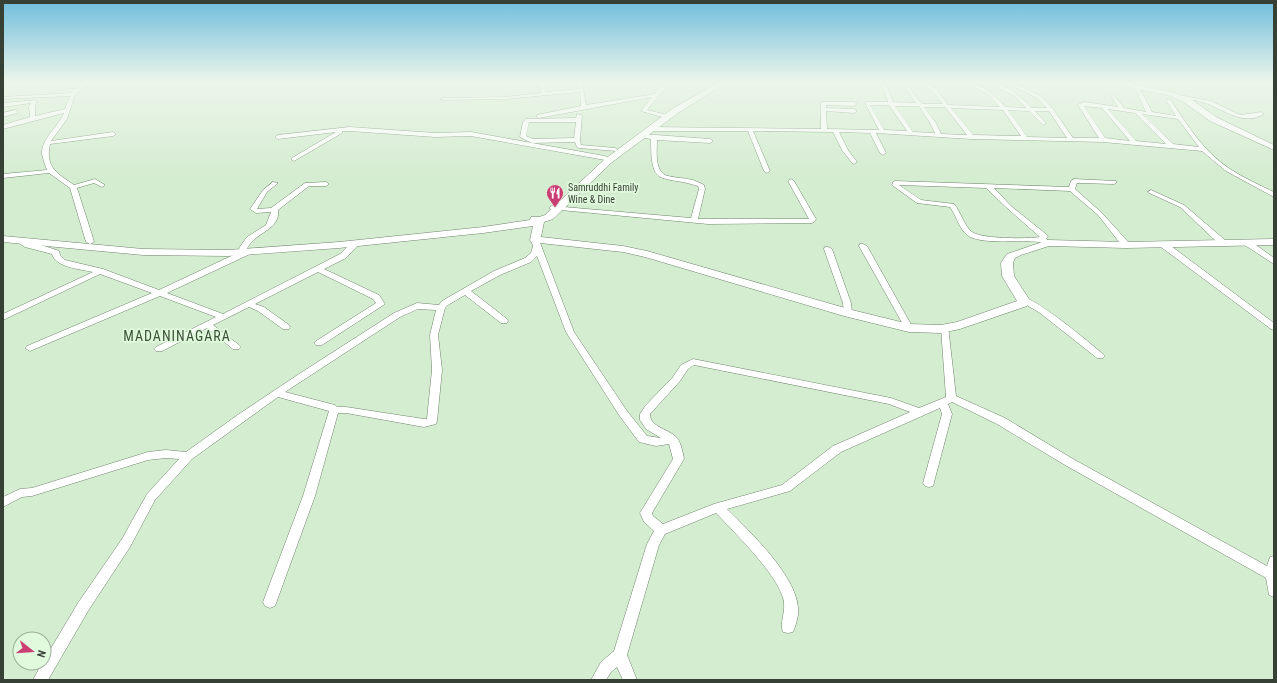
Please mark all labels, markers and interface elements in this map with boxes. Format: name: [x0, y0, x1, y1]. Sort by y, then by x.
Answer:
place label: Samruddhi Family Wine & Dine: [568, 182, 638, 205]
restaurant icon: Samruddhi Family Wine & Dine: [545, 183, 565, 208]
district label: MADANINAGARA: [123, 328, 231, 344]
north arrow: [12, 631, 52, 671]
text: N: [34, 649, 48, 659]

